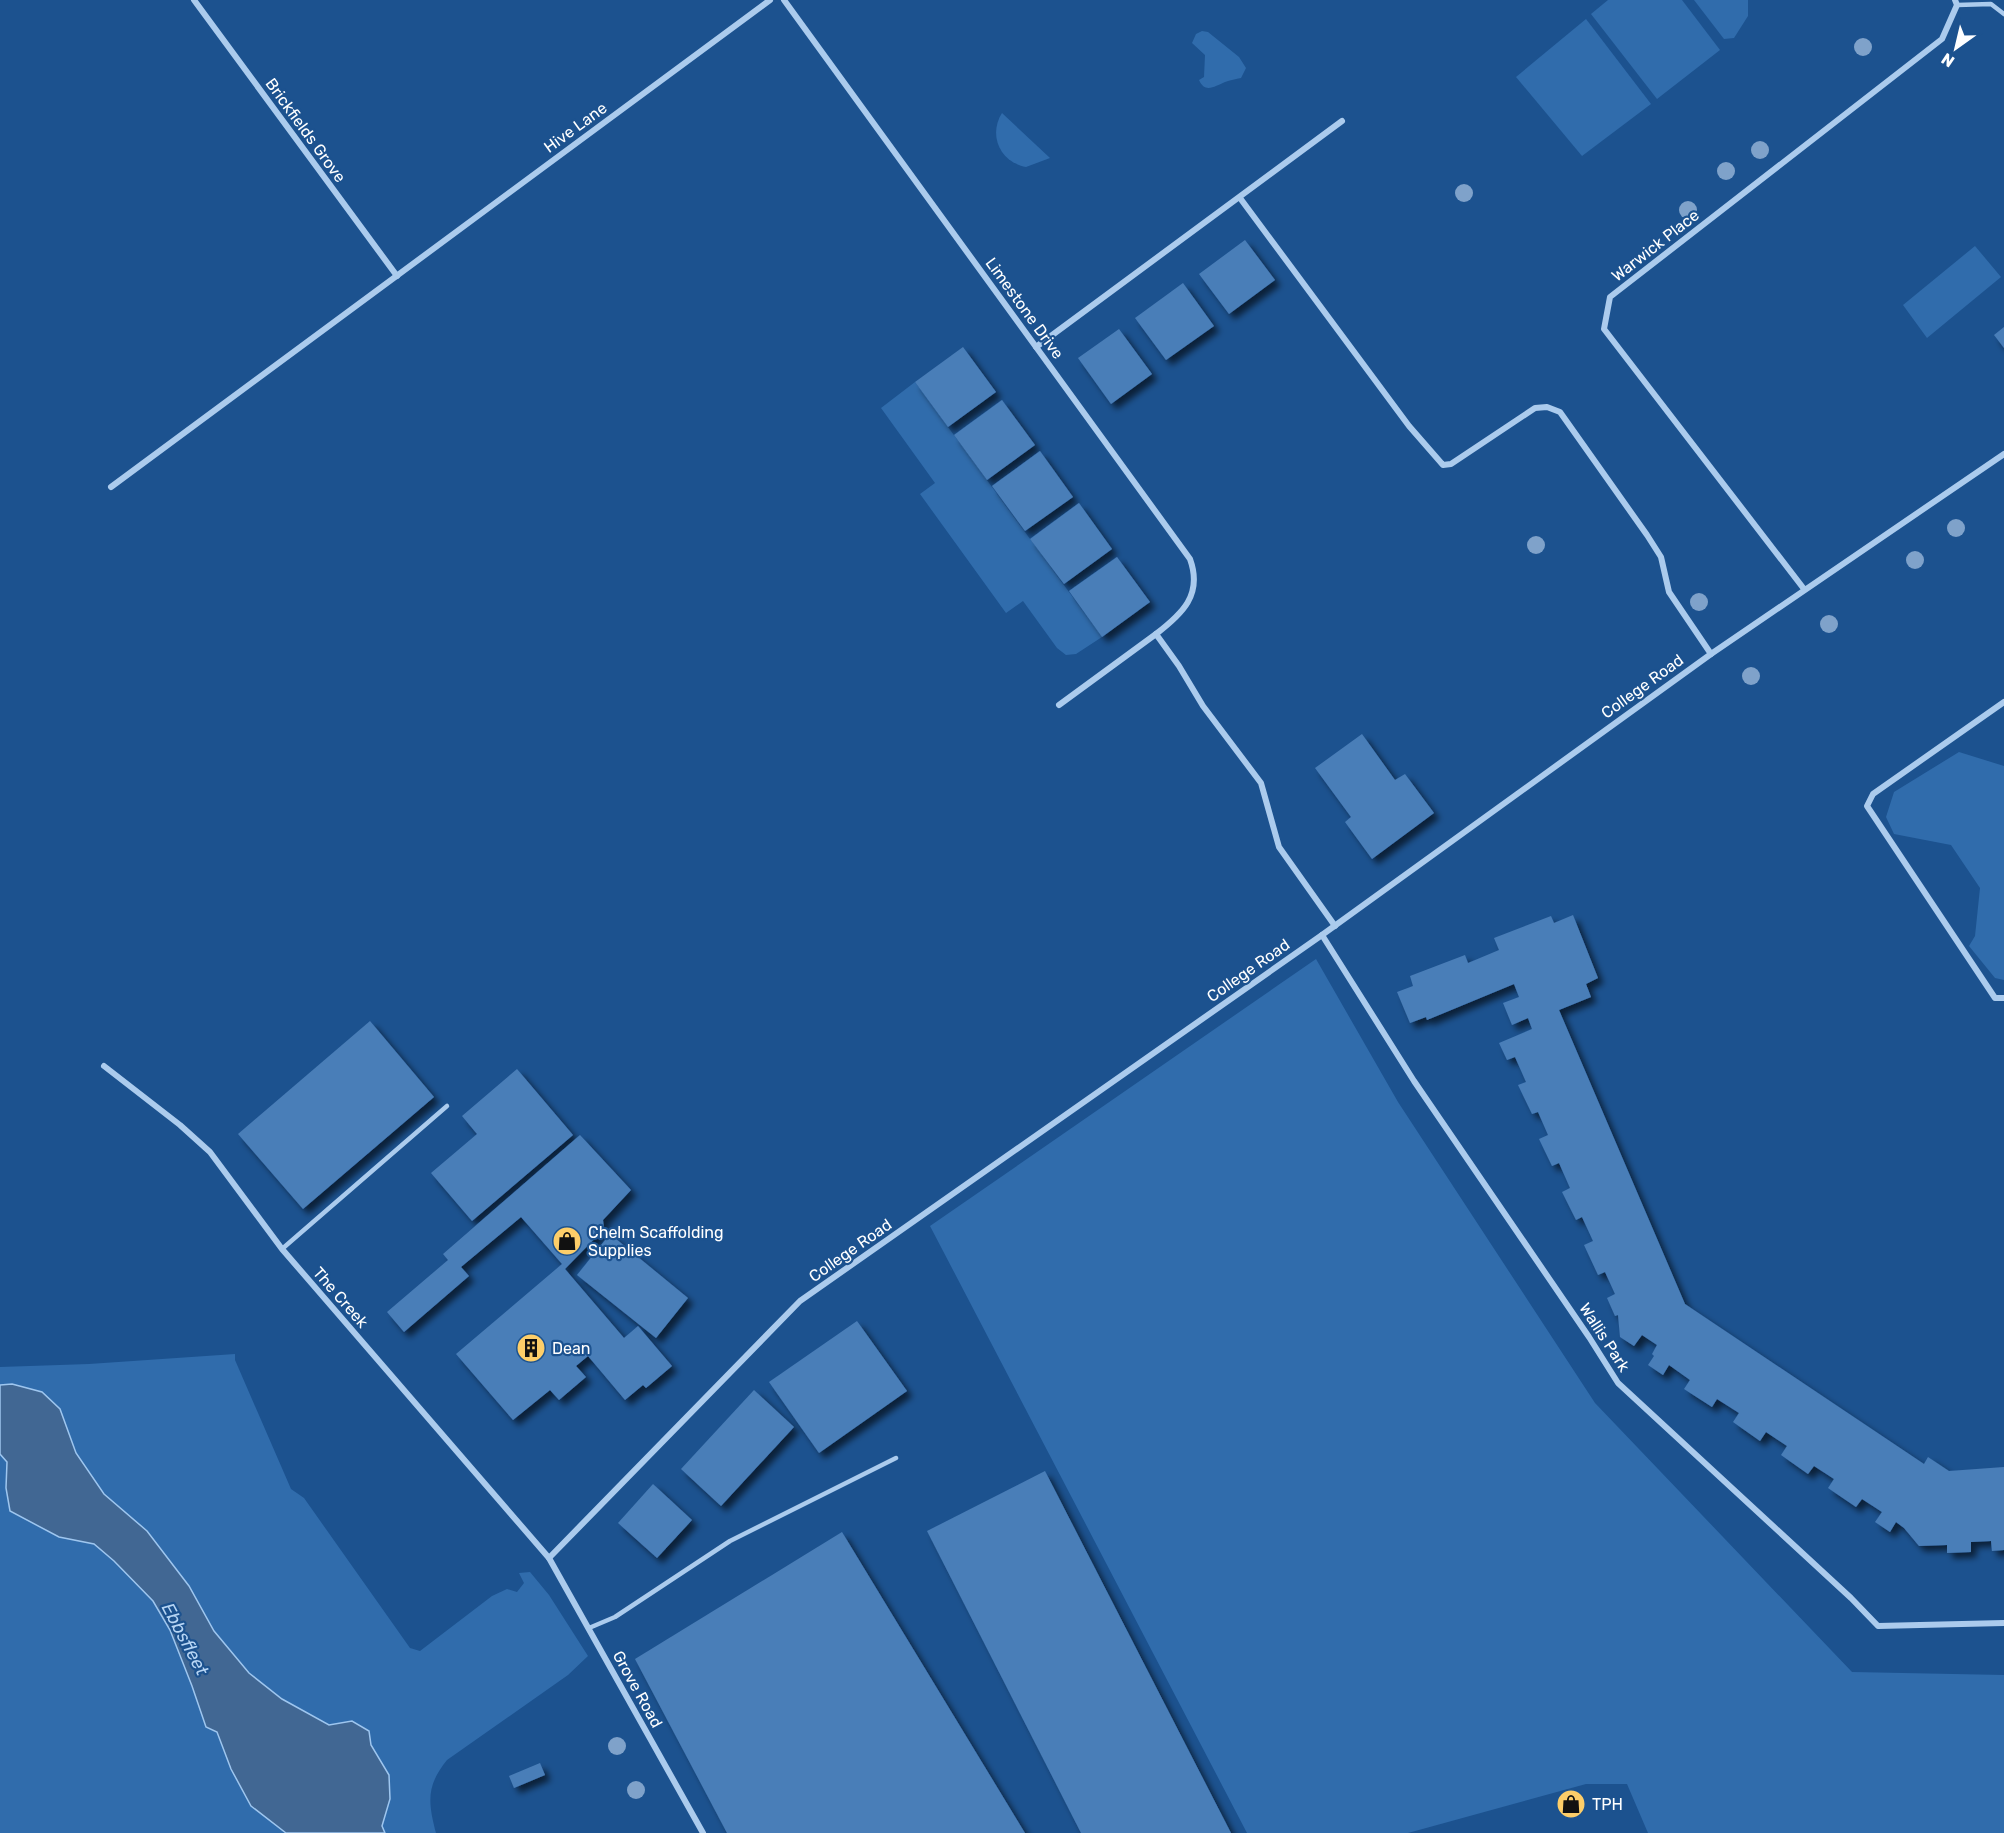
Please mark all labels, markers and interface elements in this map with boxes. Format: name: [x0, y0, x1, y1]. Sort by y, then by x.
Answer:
north arrow: [1926, 18, 1986, 78]
text: N: [1938, 49, 1958, 71]
street label: Brickfields Grove: [261, 74, 350, 186]
street label: Hive Lane: [540, 98, 611, 157]
street label: Warwick Place: [1608, 205, 1703, 285]
street label: Limestone Drive: [981, 254, 1068, 363]
street label: College Road: [1597, 650, 1687, 723]
street label: College Road: [1203, 935, 1293, 1006]
street label: College Road: [805, 1215, 895, 1286]
place label: Chelm Scaffolding Supplies: [588, 1223, 724, 1260]
shop icon: Chelm Scaffolding Supplies: [551, 1225, 583, 1257]
street label: The Creek: [309, 1263, 373, 1332]
street label: Wallis Park: [1575, 1299, 1634, 1376]
building icon: Dean: [515, 1332, 547, 1364]
place label: Dean: [552, 1339, 591, 1358]
water label: Ebbsfleet: [157, 1599, 214, 1680]
street label: Grove Road: [609, 1647, 666, 1731]
shop icon: TPH: [1555, 1788, 1587, 1820]
place label: TPH: [1592, 1795, 1623, 1814]

